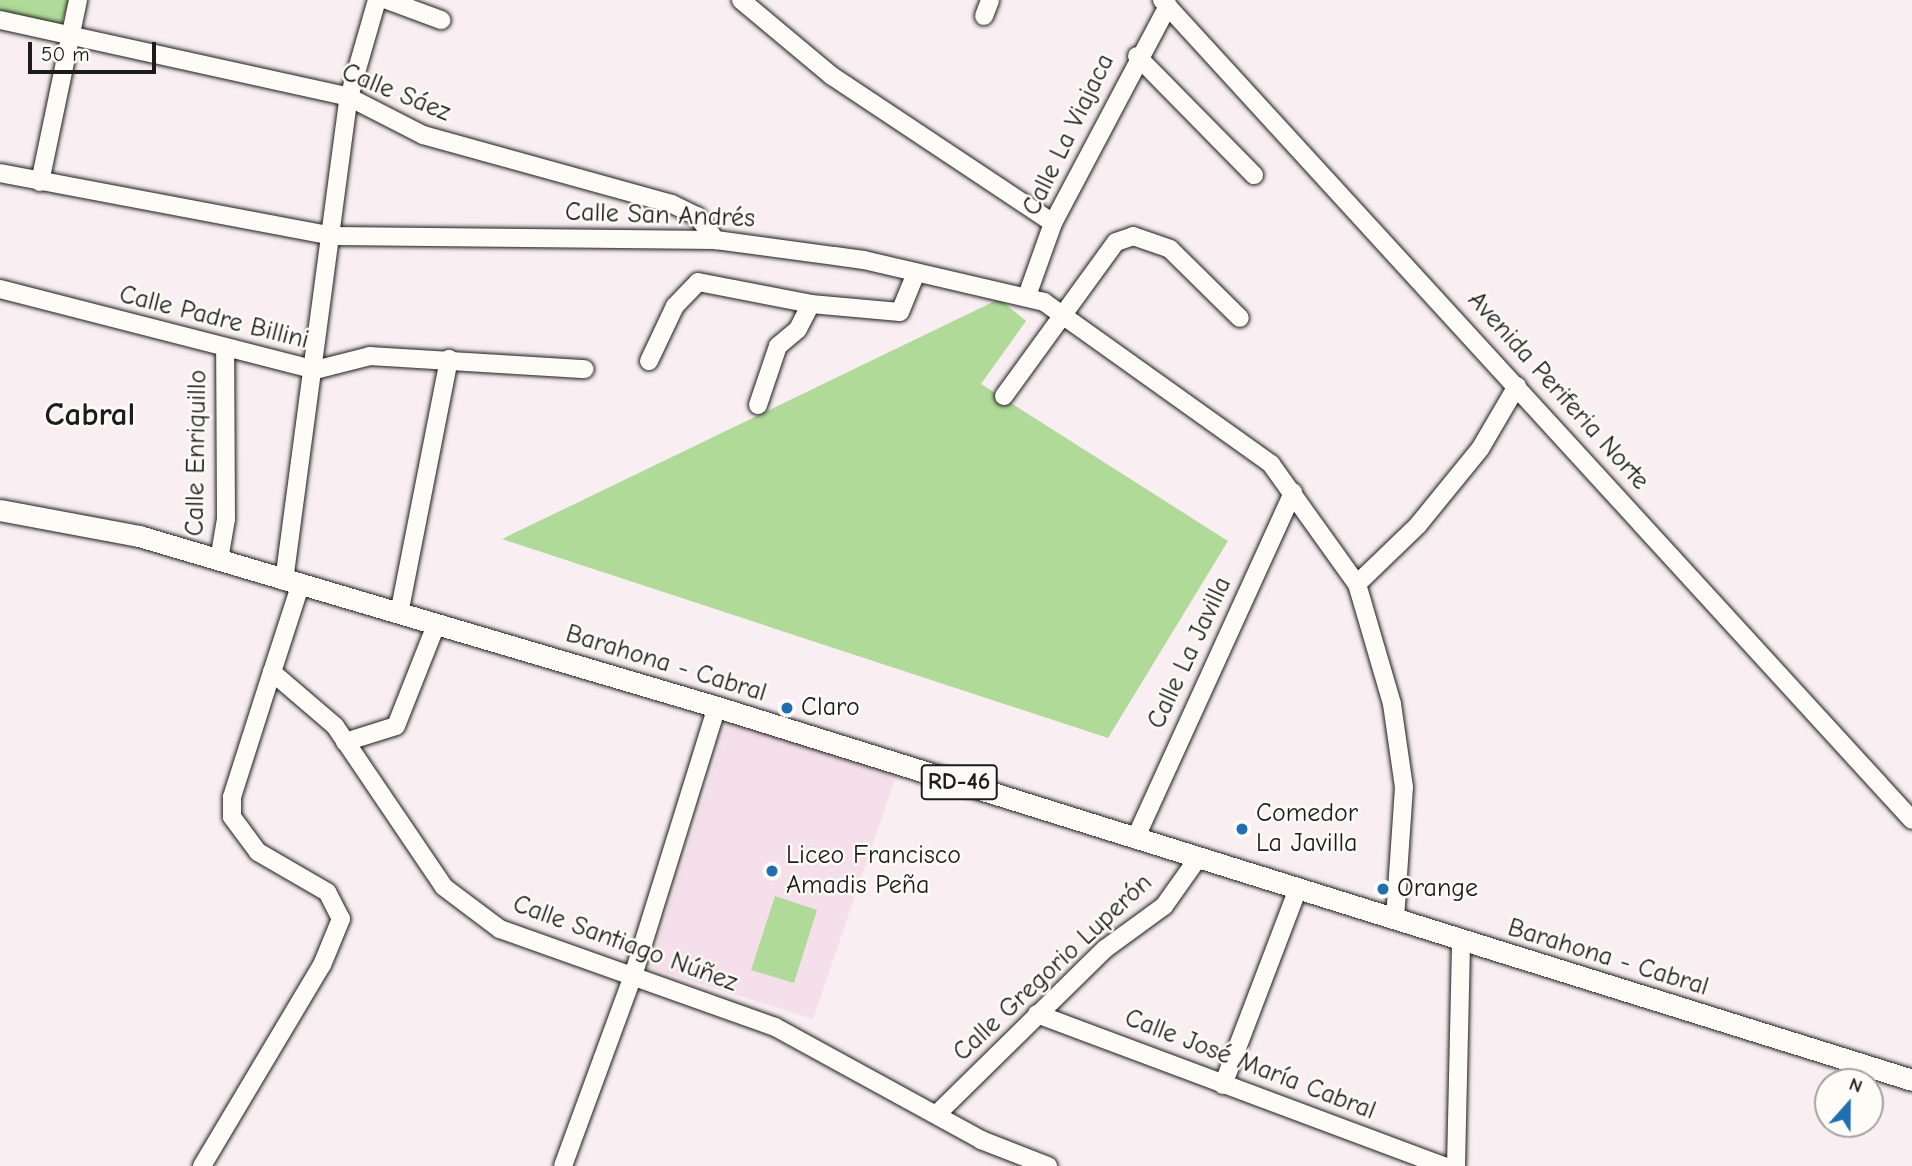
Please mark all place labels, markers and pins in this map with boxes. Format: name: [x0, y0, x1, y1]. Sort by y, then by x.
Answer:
place label: Claro: [801, 692, 860, 724]
marker: Claro: [779, 700, 795, 716]
place label: Comedor La Javilla: [1256, 798, 1358, 860]
marker: Comedor La Javilla: [1234, 821, 1250, 837]
place label: Liceo Francisco Amadis Peña: [786, 840, 961, 902]
marker: Liceo Francisco Amadis Peña: [764, 863, 780, 879]
place label: Orange: [1397, 873, 1478, 905]
marker: Orange: [1375, 881, 1391, 897]

